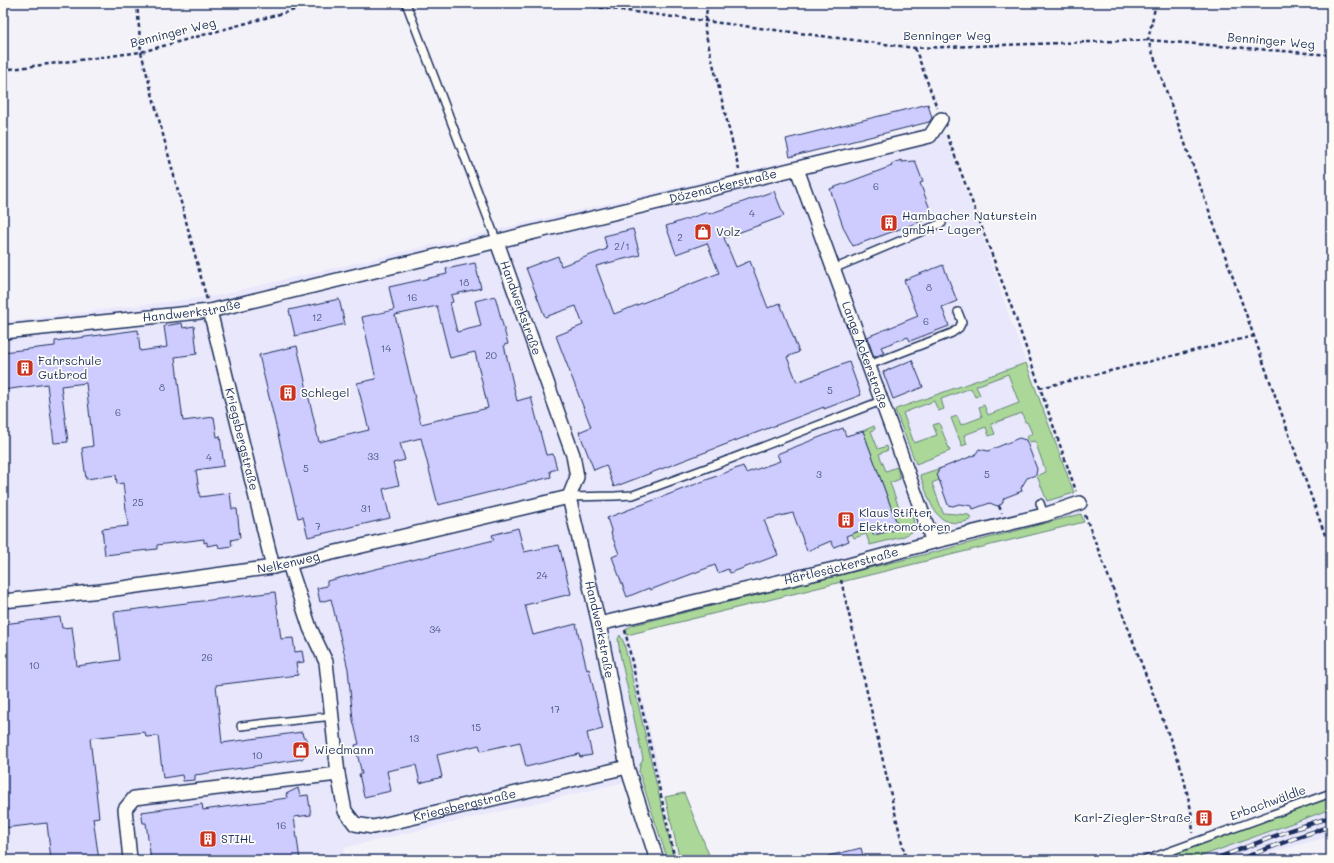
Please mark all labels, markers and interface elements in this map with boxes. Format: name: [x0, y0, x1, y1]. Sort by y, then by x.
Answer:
street label: Benninger Weg: [128, 14, 217, 50]
street label: Benninger Weg: [903, 27, 991, 43]
street label: Benninger Weg: [1227, 28, 1315, 52]
street label: Dözenäckerstraße: [667, 165, 778, 206]
house number: 6: [873, 179, 879, 193]
house number: 4: [749, 206, 755, 220]
place label: Hambacher Naturstein gmbH - Lager: [902, 207, 1037, 237]
building icon: Hambacher Naturstein gmbH - Lager: [879, 213, 899, 233]
shop icon: Volz: [693, 222, 713, 242]
place label: Volz: [716, 223, 741, 239]
house number: 2: [677, 230, 683, 244]
house number: 2/1: [614, 239, 630, 253]
street label: Handwerkstraße: [497, 258, 546, 357]
house number: 18: [459, 275, 469, 289]
house number: 8: [926, 280, 932, 294]
house number: 16: [407, 290, 417, 304]
street label: Handwerkstraße: [142, 295, 242, 325]
street label: Lange Äckerstraße: [839, 299, 893, 411]
house number: 12: [312, 310, 322, 324]
house number: 6: [923, 314, 929, 328]
house number: 14: [381, 341, 391, 355]
house number: 20: [485, 348, 497, 362]
place label: Fahrschule Gutbrod: [38, 352, 102, 382]
building icon: Fahrschule Gutbrod: [15, 358, 35, 378]
house number: 8: [159, 380, 165, 394]
building icon: Schlegel: [278, 383, 298, 403]
house number: 5: [827, 383, 833, 397]
place label: Schlegel: [301, 384, 349, 400]
street label: Kriegsbergstraße: [222, 386, 263, 492]
house number: 6: [115, 405, 121, 419]
house number: 33: [367, 449, 379, 463]
house number: 4: [206, 450, 212, 464]
house number: 5: [303, 461, 309, 475]
house number: 3: [816, 467, 822, 481]
house number: 5: [984, 467, 990, 481]
house number: 25: [132, 495, 144, 509]
house number: 31: [361, 501, 371, 515]
place label: Klaus Stifter Elektromotoren: [859, 504, 950, 534]
building icon: Klaus Stifter Elektromotoren: [836, 510, 856, 530]
house number: 7: [315, 519, 321, 533]
street label: Härtlesäckerstraße: [782, 543, 900, 587]
street label: Nelkenweg: [256, 547, 321, 576]
house number: 24: [536, 568, 548, 582]
street label: Handwerkstraße: [582, 579, 618, 679]
house number: 34: [429, 622, 441, 636]
house number: 26: [201, 650, 213, 664]
house number: 10: [29, 658, 39, 672]
house number: 17: [550, 702, 560, 716]
house number: 15: [471, 720, 481, 734]
house number: 13: [409, 731, 419, 745]
shop icon: Wiedmann: [291, 740, 311, 760]
place label: Wiedmann: [314, 741, 374, 757]
house number: 10: [252, 748, 262, 762]
street label: Erbachwäldle: [1227, 781, 1308, 823]
street label: Kriegsbergstraße: [411, 785, 517, 824]
building icon: Karl-Ziegler-Straße: [1194, 808, 1214, 828]
place label: Karl-Ziegler-Straße: [1074, 809, 1191, 825]
house number: 16: [276, 818, 286, 832]
building icon: STIHL: [198, 829, 218, 849]
place label: STIHL: [221, 830, 255, 846]

